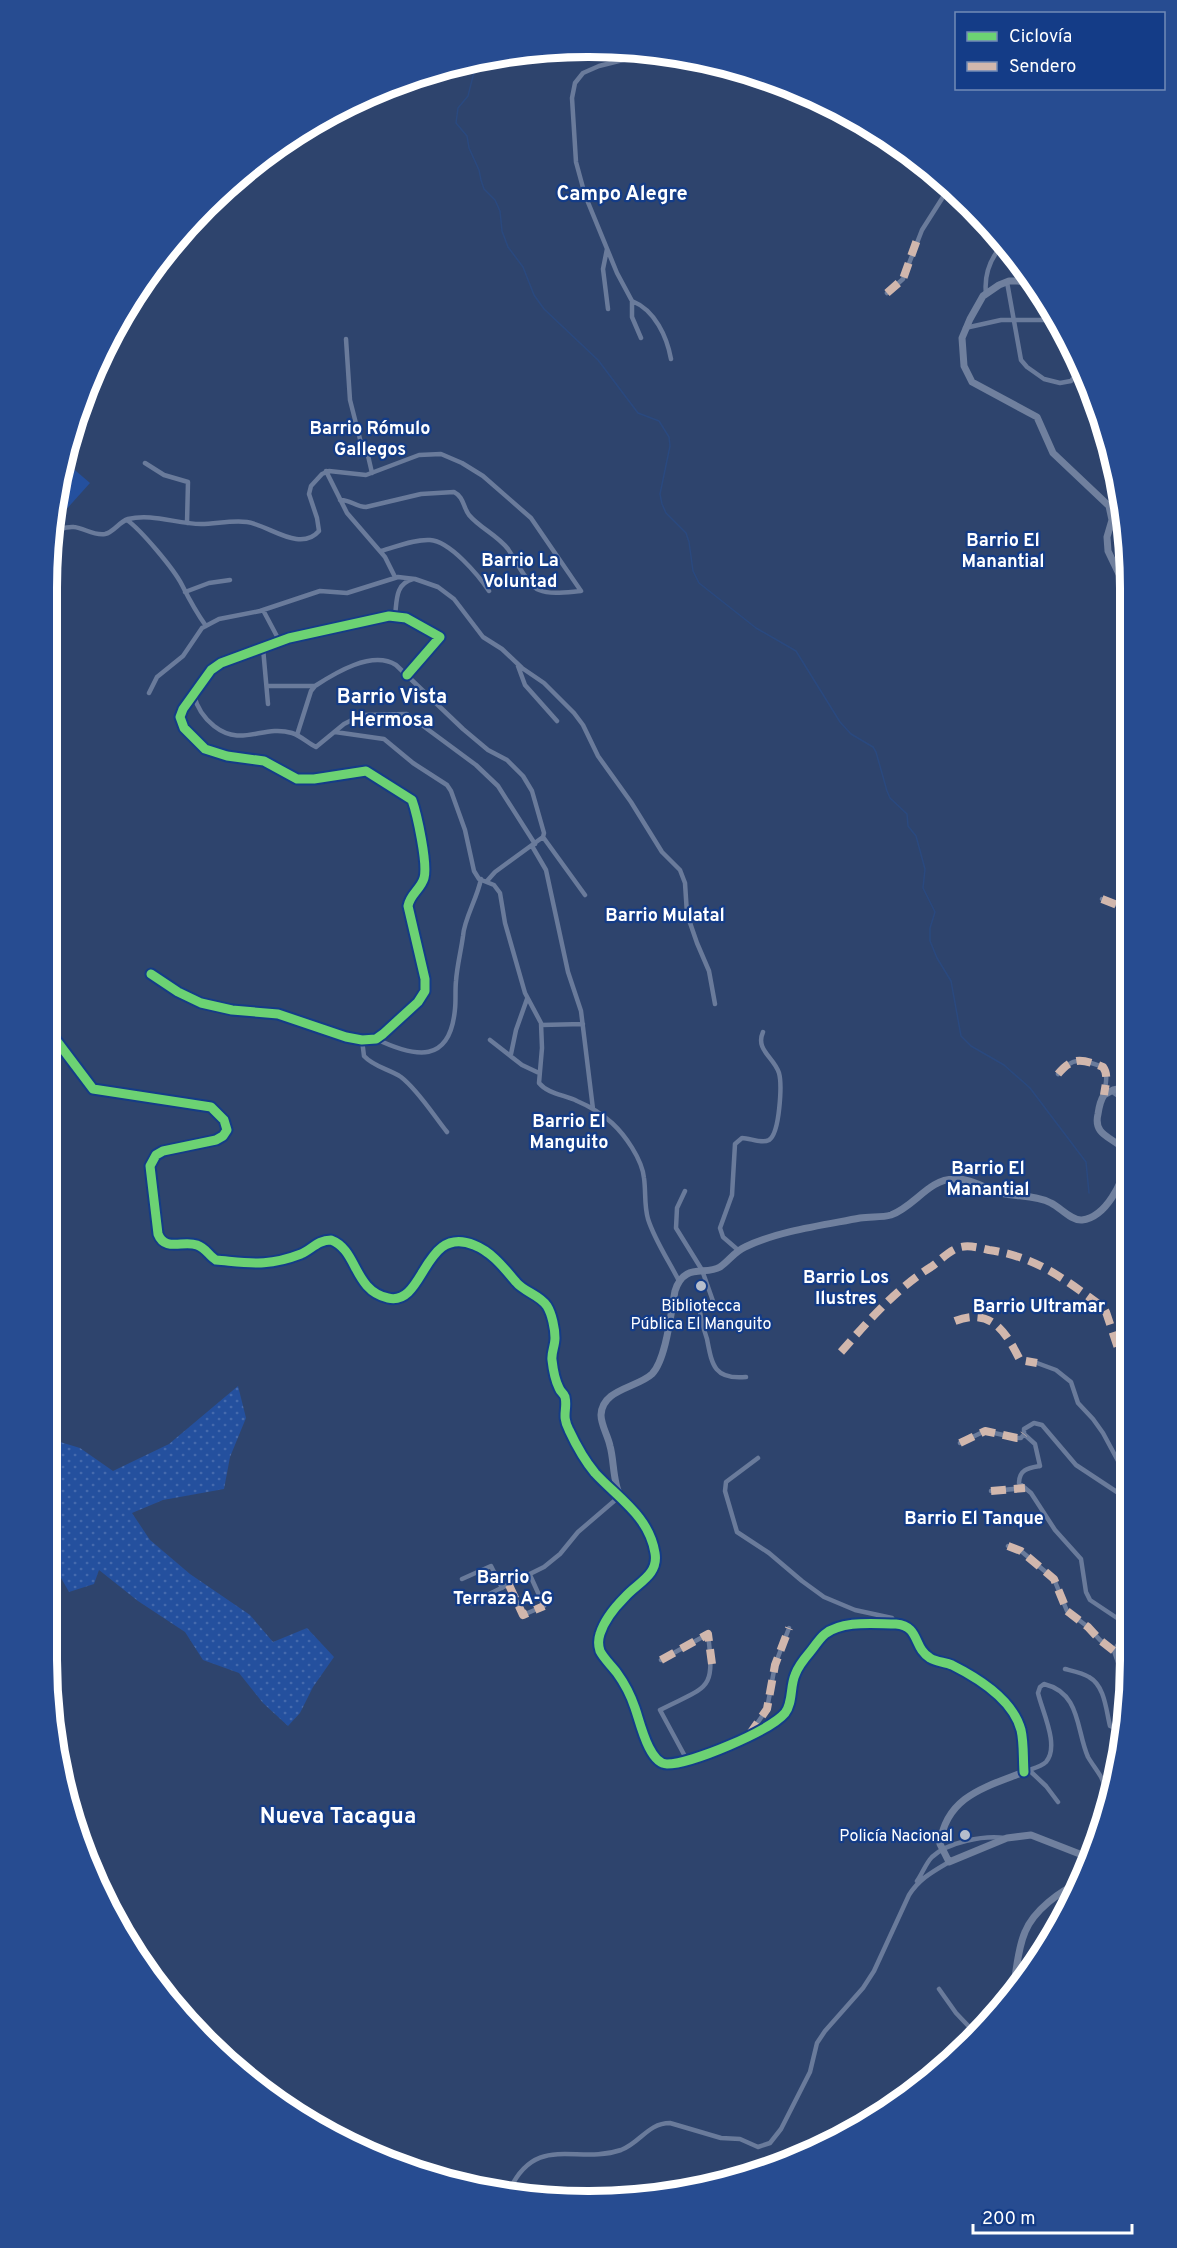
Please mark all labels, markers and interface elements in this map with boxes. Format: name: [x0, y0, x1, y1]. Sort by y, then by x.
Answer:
legend: [955, 12, 1165, 90]
text: Ciclovía: [1009, 26, 1072, 49]
text: Sendero: [1009, 56, 1076, 79]
district label: Campo Alegre: [556, 182, 688, 208]
district label: Barrio Rómulo Gallegos: [309, 418, 431, 462]
district label: Barrio El Manantial: [962, 530, 1044, 574]
district label: Barrio La Voluntad: [481, 550, 559, 594]
district label: Barrio Vista Hermosa: [337, 685, 447, 734]
district label: Barrio Mulatal: [605, 905, 725, 928]
district label: Barrio El Manguito: [530, 1111, 608, 1155]
district label: Barrio El Manantial: [947, 1158, 1029, 1202]
district label: Barrio Los Ilustres: [803, 1267, 889, 1311]
marker: Bibliotecca Pública El Manguito: [694, 1279, 708, 1293]
district label: Barrio Ultramar: [973, 1296, 1106, 1319]
place label: Bibliotecca Pública El Manguito: [631, 1297, 771, 1335]
district label: Barrio El Tanque: [904, 1508, 1044, 1531]
district label: Barrio Terraza A-G: [453, 1567, 553, 1611]
district label: Nueva Tacagua: [260, 1804, 416, 1831]
place label: Policía Nacional: [839, 1827, 953, 1847]
marker: Policía Nacional: [958, 1828, 972, 1842]
scale bar: [973, 2197, 1132, 2235]
text: 200 m: [982, 2208, 1035, 2231]

